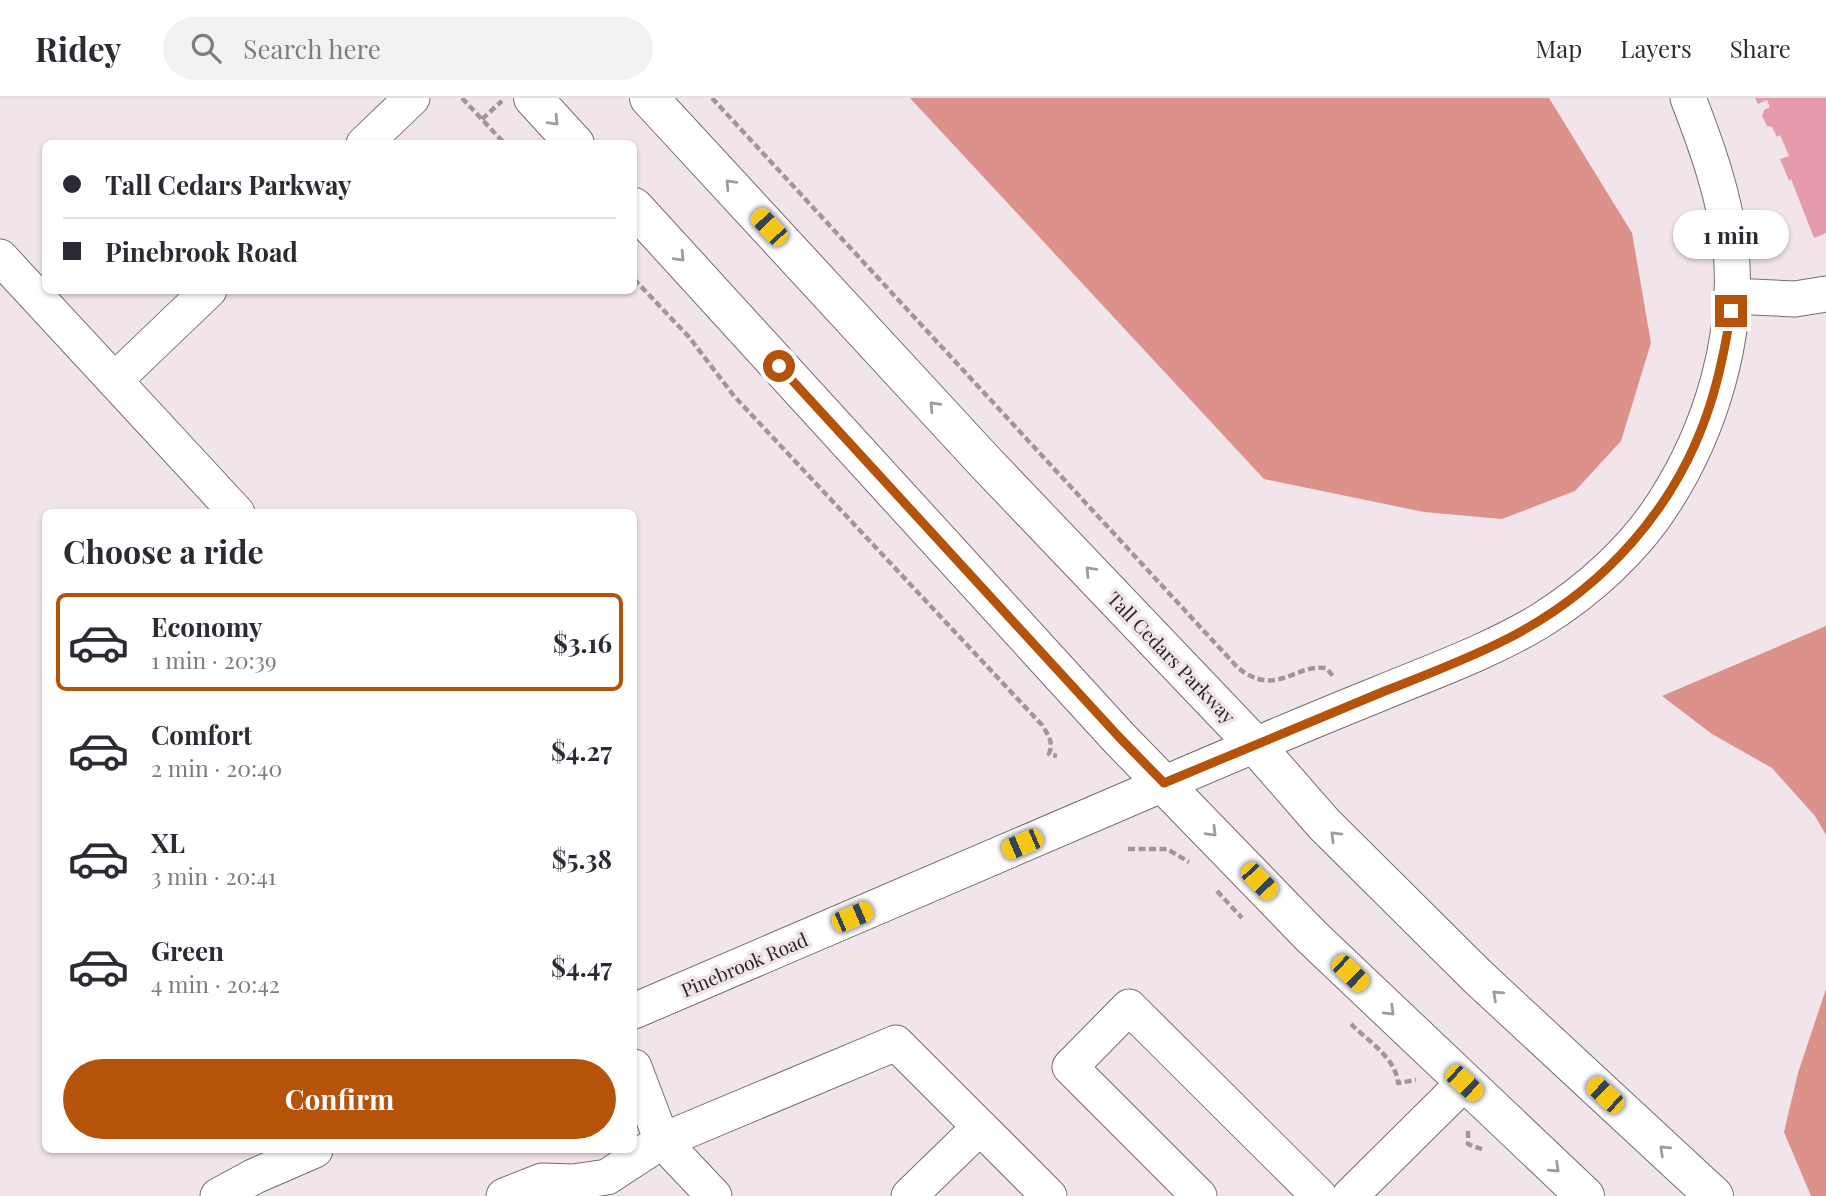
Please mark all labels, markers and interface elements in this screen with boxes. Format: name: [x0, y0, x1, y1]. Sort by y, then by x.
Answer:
search box: [163, 17, 653, 80]
text: Ridey: [35, 26, 121, 70]
icon: search: [187, 29, 225, 67]
text: Search here: [243, 31, 381, 66]
text: Map: [1536, 32, 1582, 64]
text: Layers: [1620, 32, 1692, 64]
text: Share: [1730, 32, 1791, 64]
one-way arrow: [545, 113, 558, 126]
text: Tall Cedars Parkway: [105, 167, 352, 202]
one-way arrow: [725, 180, 738, 193]
car: [747, 204, 792, 250]
callout: 1 min: [1673, 209, 1789, 258]
text: 1 min: [1703, 219, 1759, 250]
text: Pinebrook Road: [105, 234, 298, 269]
one-way arrow: [671, 249, 684, 262]
route end: [1715, 295, 1747, 327]
route start: [763, 350, 795, 382]
one-way arrow: [930, 401, 942, 414]
text: Choose a ride: [63, 529, 264, 572]
one-way arrow: [1085, 567, 1098, 580]
street label: Tall Cedars Parkway: [1102, 585, 1242, 729]
text: Economy: [151, 609, 262, 644]
icon: car: [67, 611, 130, 674]
text: $3.16: [553, 625, 612, 660]
text: 1 min · 20:39: [151, 644, 277, 675]
text: Comfort: [151, 717, 252, 752]
icon: car: [67, 719, 130, 782]
text: $4.27: [551, 733, 612, 768]
text: 2 min · 20:40: [151, 752, 282, 783]
one-way arrow: [1204, 824, 1217, 837]
text: XL: [151, 825, 185, 860]
car: [999, 826, 1046, 862]
icon: car: [67, 827, 130, 890]
one-way arrow: [1330, 831, 1343, 844]
text: $5.38: [552, 841, 612, 876]
car: [1237, 859, 1282, 903]
text: 3 min · 20:41: [151, 860, 276, 891]
car: [829, 899, 876, 935]
street label: Pinebrook Road: [677, 926, 811, 1002]
text: Green: [151, 933, 224, 968]
icon: car: [67, 935, 130, 998]
text: $4.47: [551, 949, 612, 984]
car: [1328, 951, 1373, 995]
text: 4 min · 20:42: [151, 968, 280, 999]
one-way arrow: [1492, 991, 1505, 1003]
one-way arrow: [1381, 1003, 1394, 1016]
button: Confirm: [63, 1059, 616, 1139]
car: [1442, 1061, 1487, 1105]
car: [1583, 1073, 1628, 1117]
one-way arrow: [1659, 1146, 1672, 1158]
one-way arrow: [1547, 1159, 1560, 1172]

